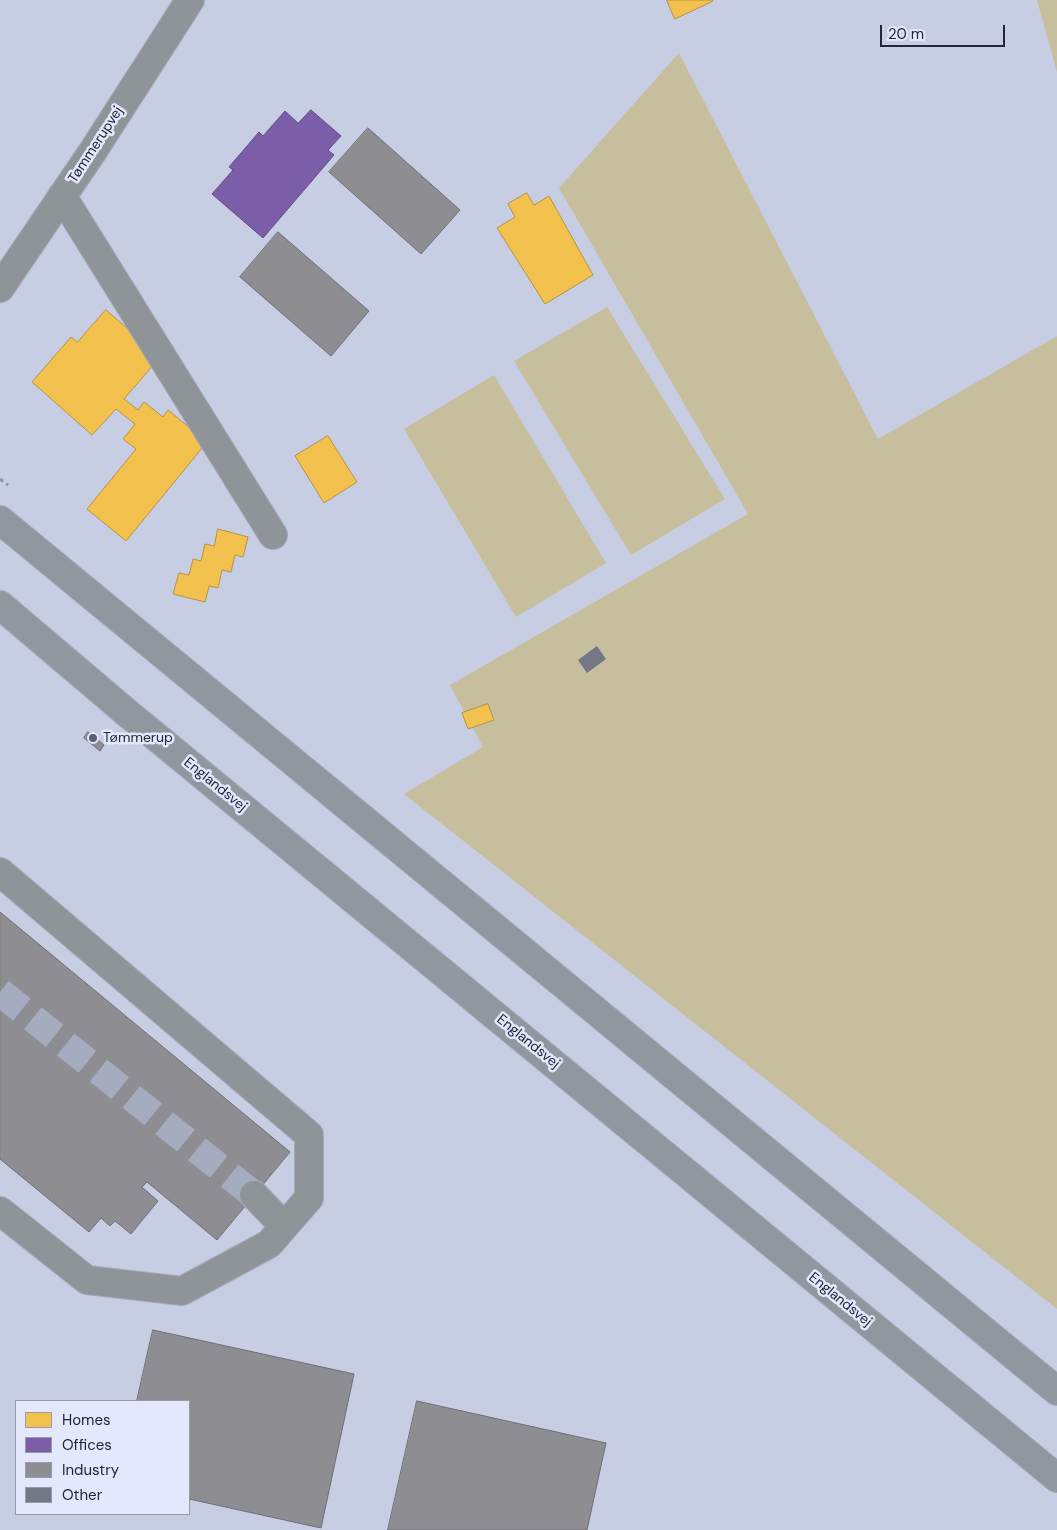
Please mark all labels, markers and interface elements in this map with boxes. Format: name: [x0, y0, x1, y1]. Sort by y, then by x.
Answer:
scale bar: [882, 15, 1007, 47]
text: 20 m: [888, 24, 924, 44]
street label: Tømmerupvej: [65, 104, 127, 186]
place label: Tømmerup: [103, 730, 173, 746]
marker: Tømmerup: [87, 732, 99, 744]
street label: Englandsvej: [180, 754, 250, 816]
street label: Englandsvej: [493, 1011, 563, 1073]
street label: Englandsvej: [805, 1269, 875, 1331]
legend: [15, 1400, 190, 1515]
text: Homes: [62, 1410, 111, 1430]
text: Offices: [62, 1435, 112, 1455]
text: Industry: [62, 1460, 119, 1480]
text: Other: [62, 1485, 102, 1505]

